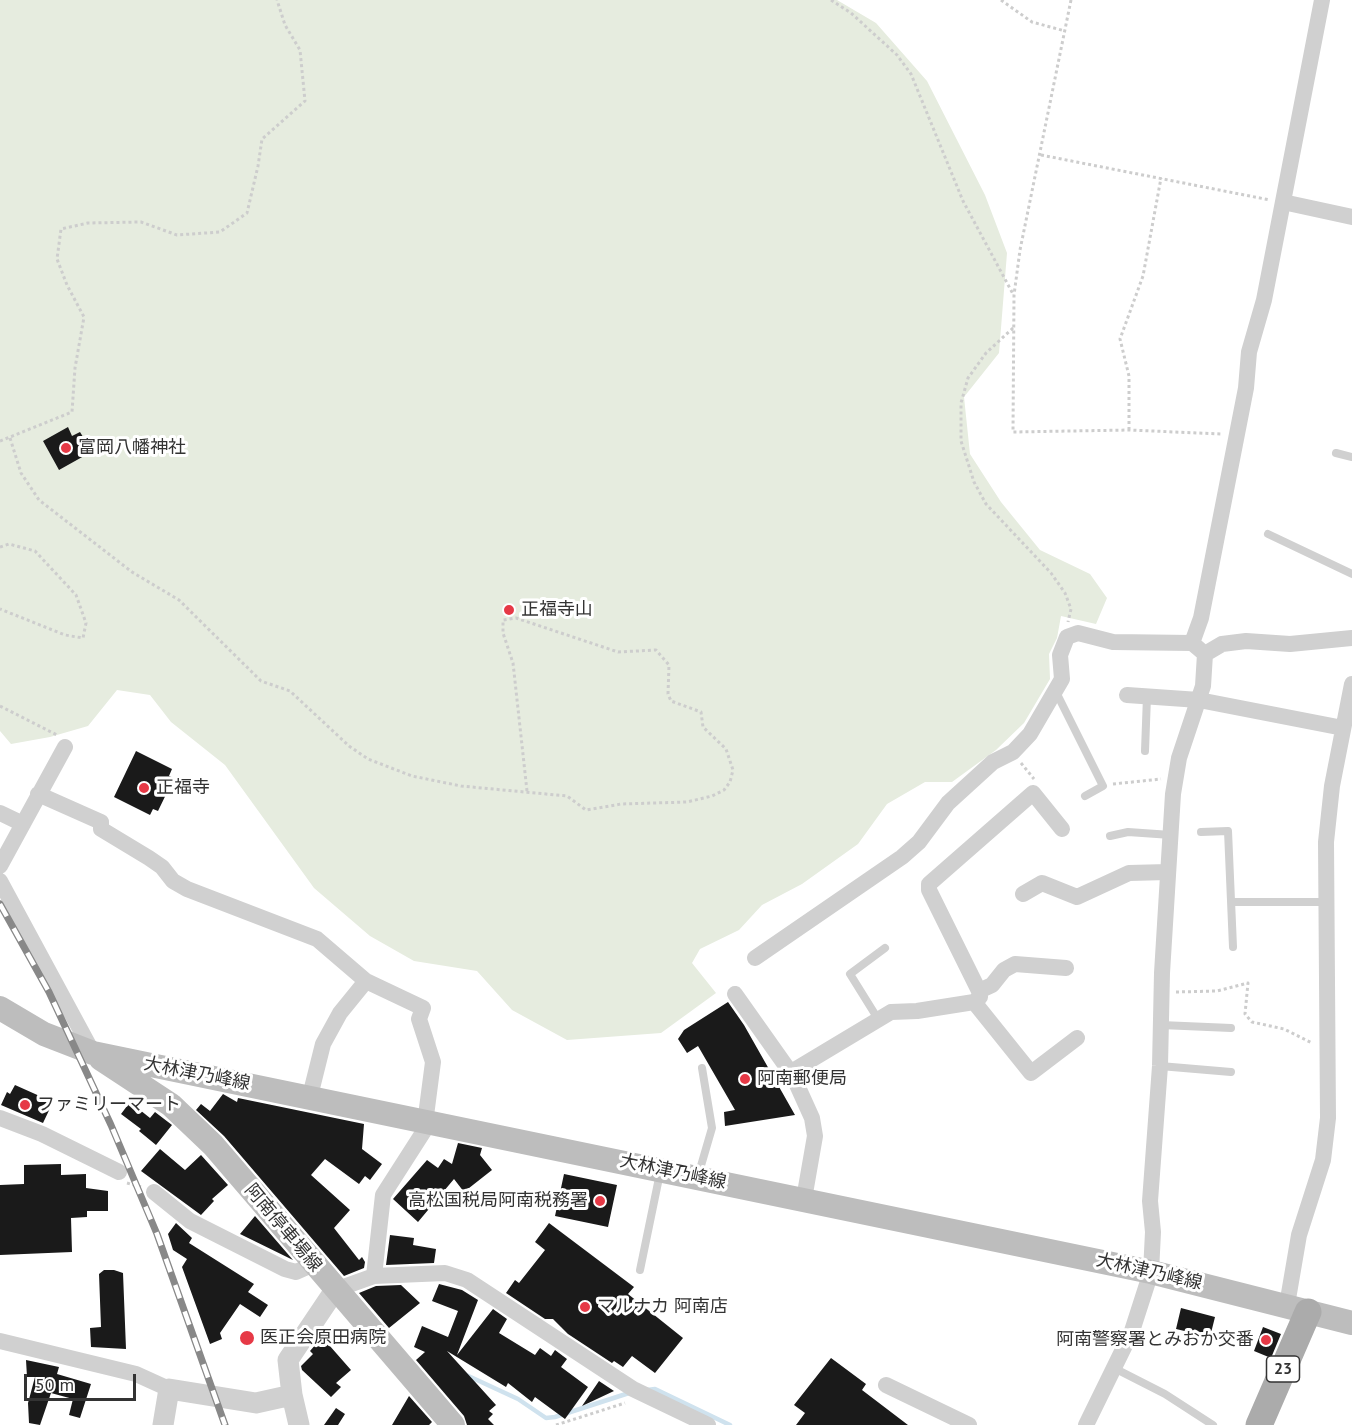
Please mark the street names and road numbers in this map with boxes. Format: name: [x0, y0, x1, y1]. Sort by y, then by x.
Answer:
street label: 大林津乃峰線: [142, 1053, 252, 1095]
street label: 大林津乃峰線: [618, 1150, 728, 1194]
street label: 阿南停車場線: [240, 1180, 326, 1276]
street label: 大林津乃峰線: [1094, 1249, 1204, 1295]
road number: 23: [1266, 1356, 1300, 1382]

